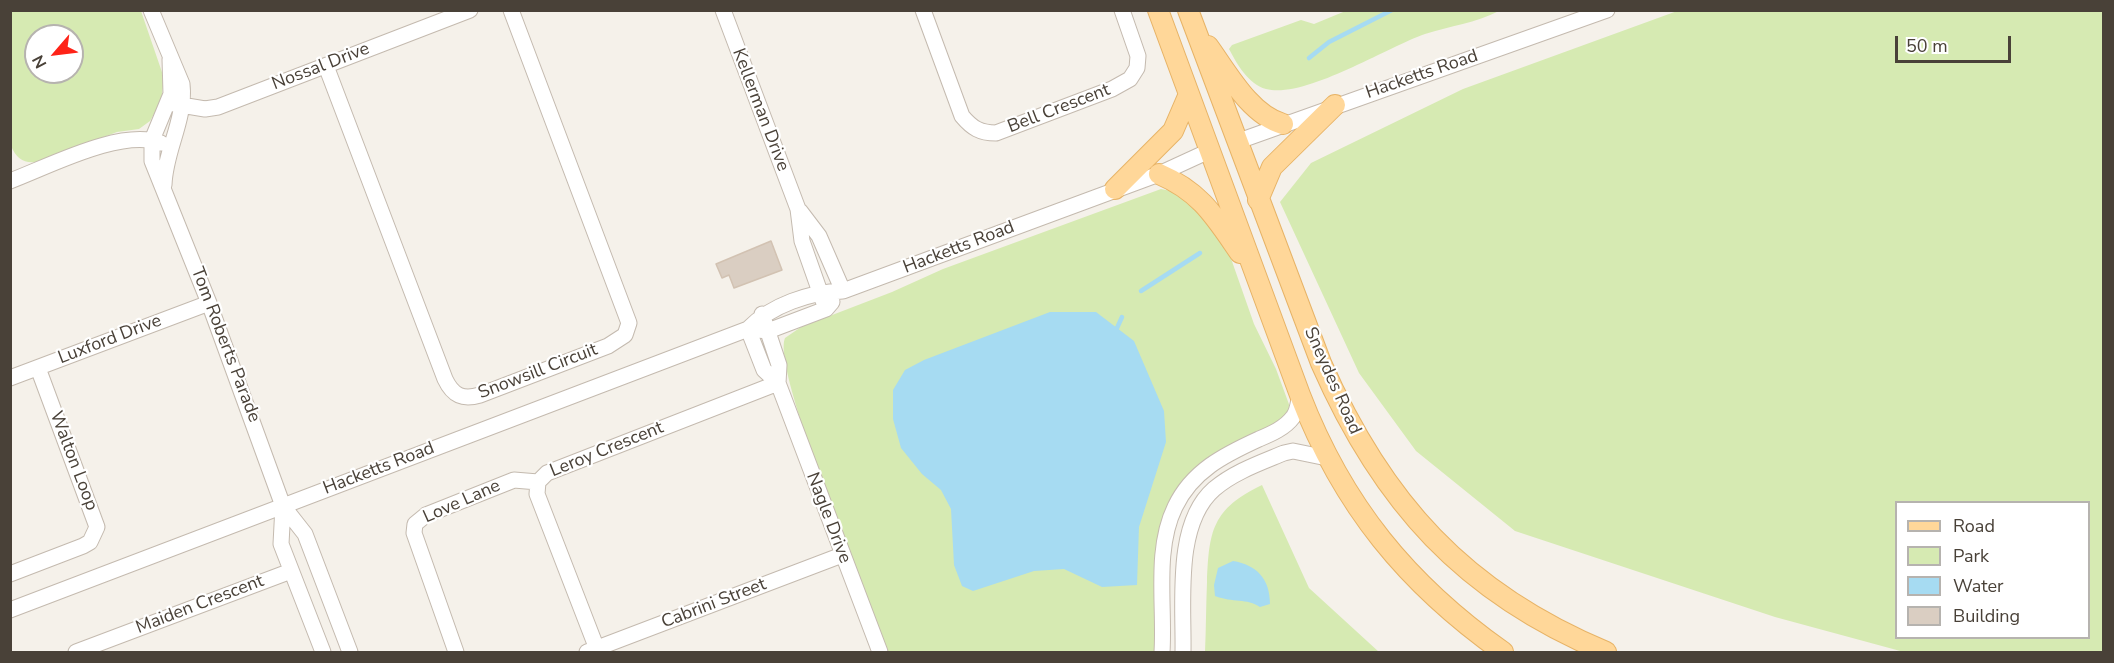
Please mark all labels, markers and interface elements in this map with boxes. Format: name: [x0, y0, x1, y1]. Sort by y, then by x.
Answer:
north arrow: [24, 24, 84, 84]
scale bar: [1898, 24, 2014, 62]
text: 50 m: [1906, 34, 1948, 58]
street label: Nossal Drive: [269, 38, 373, 96]
street label: Kellerman Drive: [727, 46, 793, 174]
street label: Hacketts Road: [1363, 46, 1481, 104]
text: N: [27, 51, 52, 72]
street label: Bell Crescent: [1005, 80, 1113, 138]
street label: Hacketts Road: [900, 217, 1018, 279]
street label: Tom Roberts Parade: [185, 264, 265, 426]
street label: Luxford Drive: [55, 310, 165, 370]
street label: Sneydes Road: [1299, 324, 1365, 438]
street label: Snowsill Circuit: [475, 339, 601, 405]
street label: Walton Loop: [44, 408, 102, 514]
street label: Leroy Crescent: [547, 417, 667, 483]
street label: Hacketts Road: [320, 438, 438, 500]
street label: Nagle Drive: [801, 470, 855, 566]
street label: Love Lane: [420, 475, 504, 529]
legend: [1895, 501, 2090, 639]
text: Road: [1953, 514, 1995, 538]
text: Park: [1953, 544, 1989, 568]
street label: Maiden Crescent: [133, 571, 267, 639]
street label: Cabrini Street: [658, 574, 770, 634]
text: Water: [1953, 574, 2004, 598]
text: Building: [1953, 604, 2020, 628]

